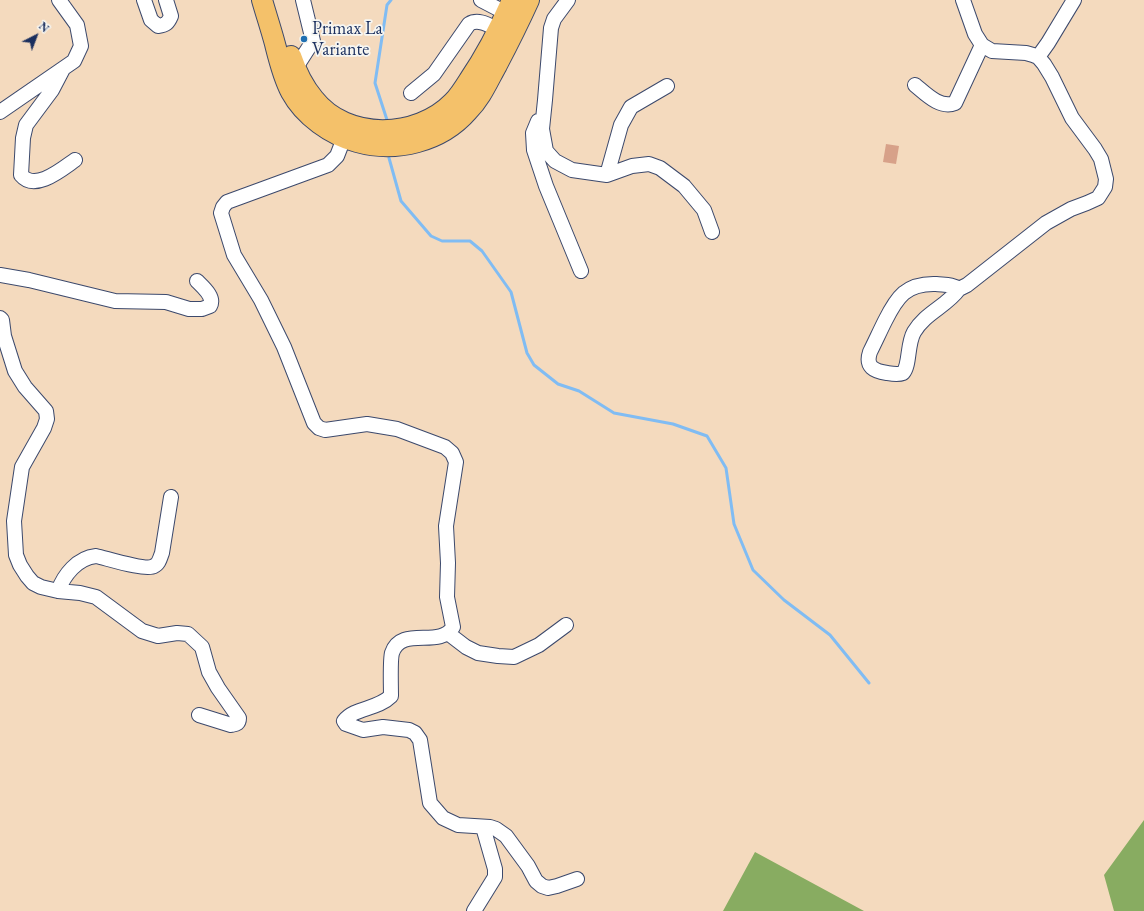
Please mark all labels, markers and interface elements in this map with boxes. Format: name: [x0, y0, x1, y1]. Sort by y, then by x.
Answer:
north arrow: [16, 16, 56, 56]
place label: Primax La Variante: [312, 18, 383, 60]
text: N: [36, 19, 52, 35]
marker: Primax La Variante: [299, 34, 309, 44]

